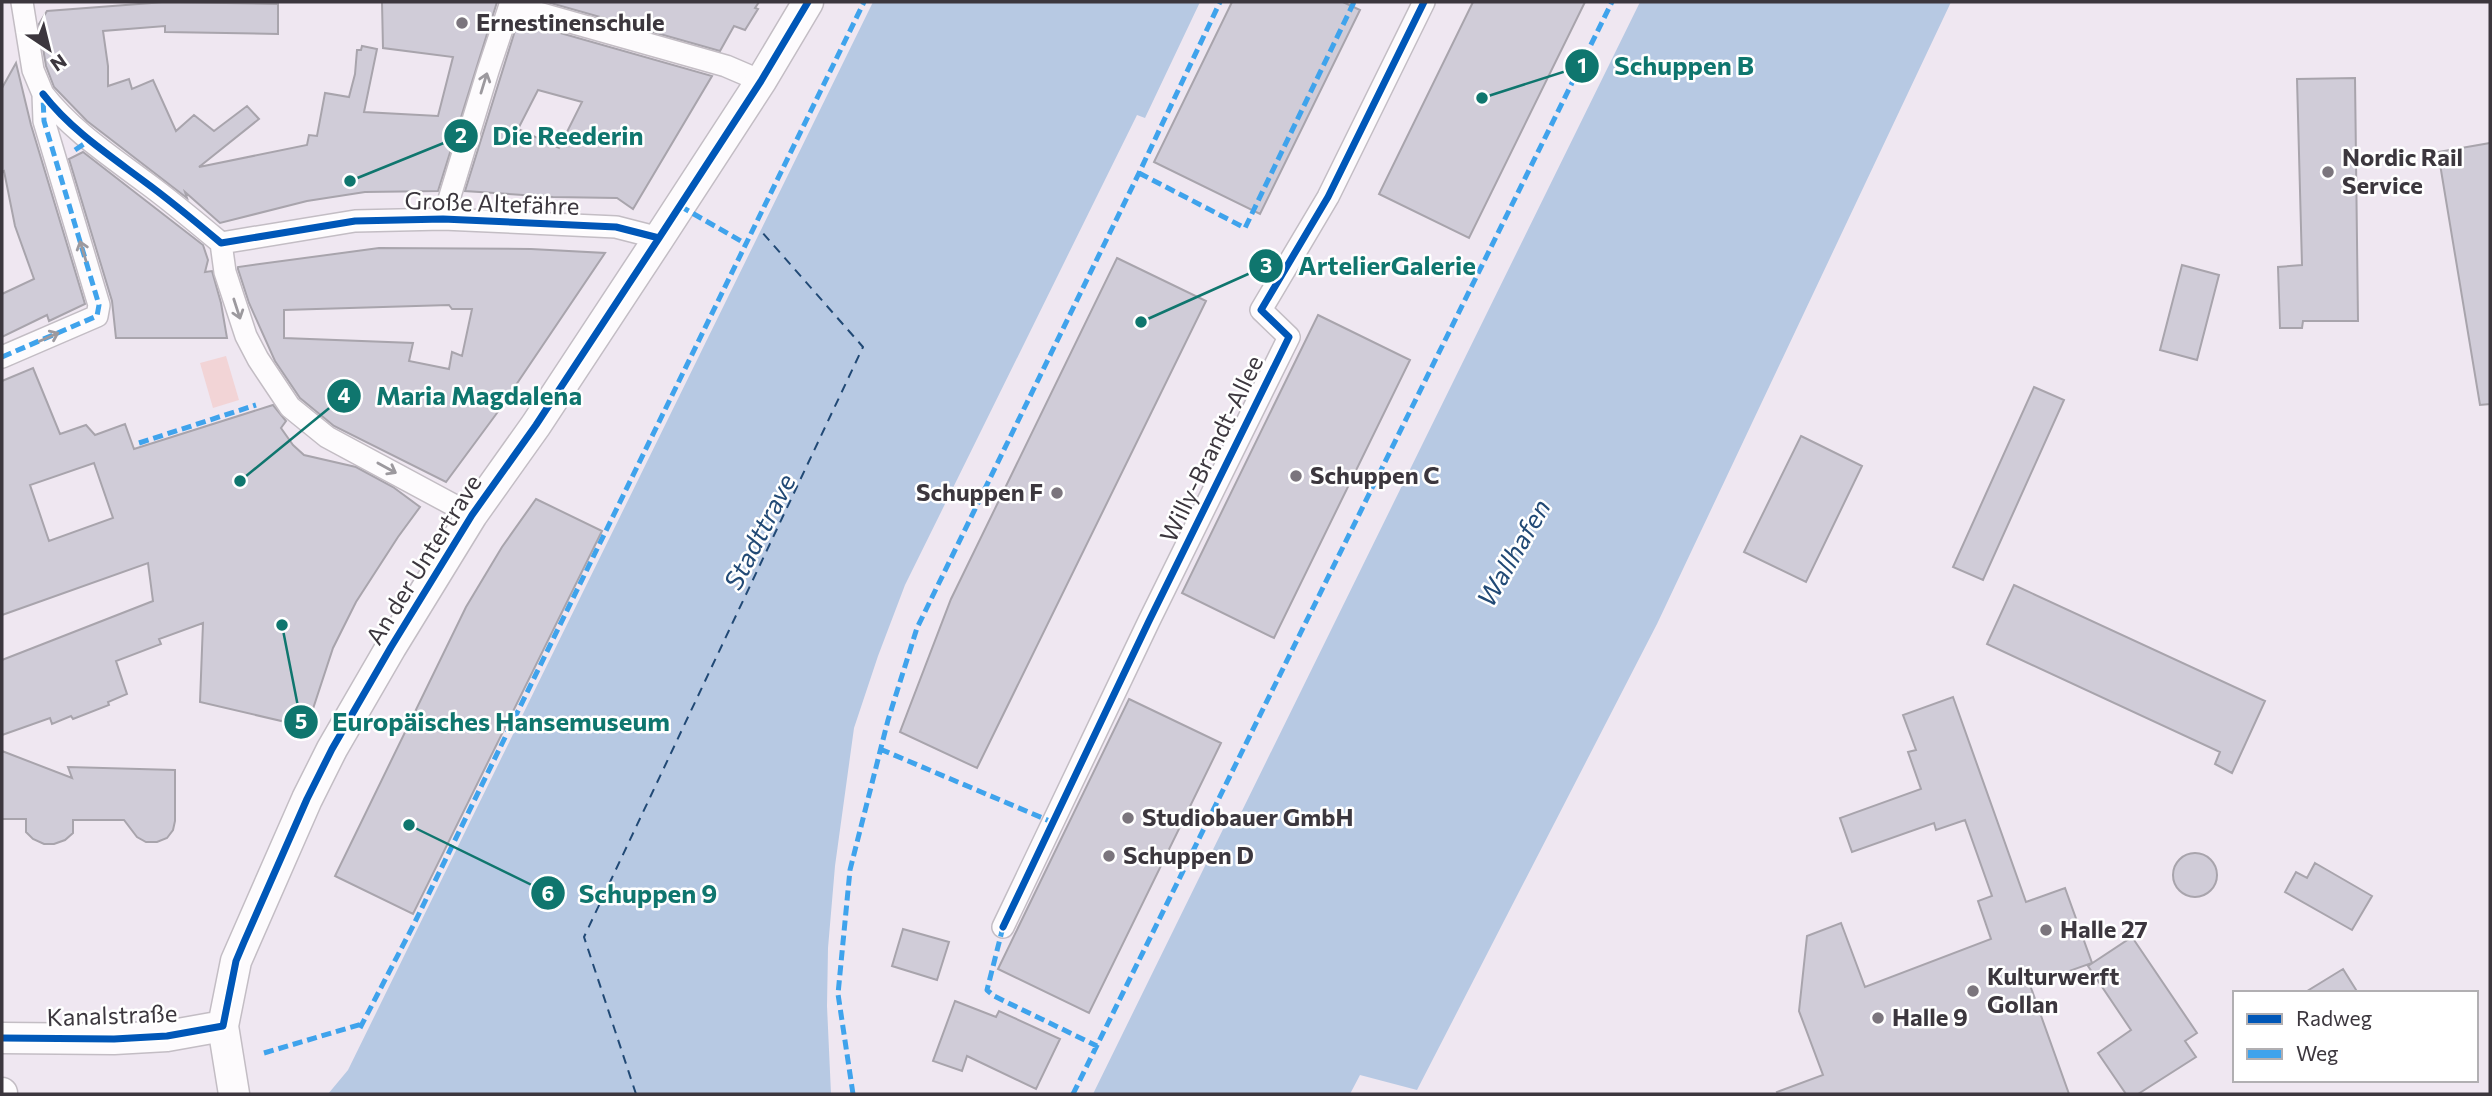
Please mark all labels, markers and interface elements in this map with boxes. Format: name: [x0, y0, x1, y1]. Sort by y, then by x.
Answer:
place label: Ernestinenschule: [476, 7, 665, 36]
north arrow: [14, 14, 84, 84]
marker: Ernestinenschule: [454, 15, 470, 31]
callout: Schuppen B: [1565, 43, 1767, 90]
text: Schuppen B: [1614, 49, 1754, 80]
text: N: [47, 50, 71, 77]
text: 1: [1577, 52, 1587, 77]
one-way arrow: [478, 72, 491, 94]
callout: Die Reederin: [443, 112, 658, 159]
text: Die Reederin: [492, 119, 644, 150]
text: 2: [455, 122, 467, 147]
place label: Nordic Rail Service: [2342, 142, 2463, 199]
marker: Nordic Rail Service: [2320, 164, 2336, 180]
street label: Große Altefähre: [404, 185, 580, 220]
one-way arrow: [75, 240, 88, 262]
callout: ArtelierGalerie: [1249, 242, 1490, 289]
text: ArtelierGalerie: [1298, 249, 1476, 280]
text: 3: [1260, 252, 1272, 277]
one-way arrow: [232, 298, 245, 320]
one-way arrow: [38, 329, 60, 342]
street label: Willy-Brandt-Allee: [1153, 350, 1268, 546]
callout: Maria Magdalena: [327, 372, 596, 419]
text: Maria Magdalena: [376, 379, 582, 410]
text: 4: [338, 382, 351, 407]
place label: Schuppen C: [1310, 460, 1440, 489]
one-way arrow: [377, 461, 397, 475]
water label: Stadttrave: [716, 468, 801, 594]
marker: Schuppen C: [1288, 468, 1304, 484]
street label: An der Untertrave: [359, 469, 487, 650]
place label: Schuppen F: [916, 477, 1043, 506]
marker: Schuppen F: [1049, 485, 1065, 501]
water label: Wallhafen: [1470, 493, 1556, 611]
callout: Europäisches Hansemuseum: [283, 699, 684, 746]
text: Europäisches Hansemuseum: [332, 705, 670, 736]
text: 5: [295, 708, 307, 733]
place label: Studiobauer GmbH: [1142, 802, 1353, 831]
marker: Studiobauer GmbH: [1120, 810, 1136, 826]
place label: Schuppen D: [1123, 840, 1254, 869]
marker: Schuppen D: [1101, 848, 1117, 864]
callout: Schuppen 9: [530, 870, 732, 917]
text: Schuppen 9: [579, 877, 717, 908]
text: 6: [542, 880, 555, 905]
place label: Halle 27: [2060, 914, 2148, 943]
marker: Halle 27: [2038, 922, 2054, 938]
place label: Kulturwerft Gollan: [1987, 961, 2119, 1018]
marker: Kulturwerft Gollan: [1965, 983, 1981, 999]
legend: [2233, 991, 2478, 1082]
street label: Kanalstraße: [46, 998, 178, 1031]
place label: Halle 9: [1892, 1002, 1968, 1031]
text: Radweg: [2296, 1005, 2372, 1030]
marker: Halle 9: [1870, 1010, 1886, 1026]
text: Weg: [2296, 1040, 2338, 1065]

